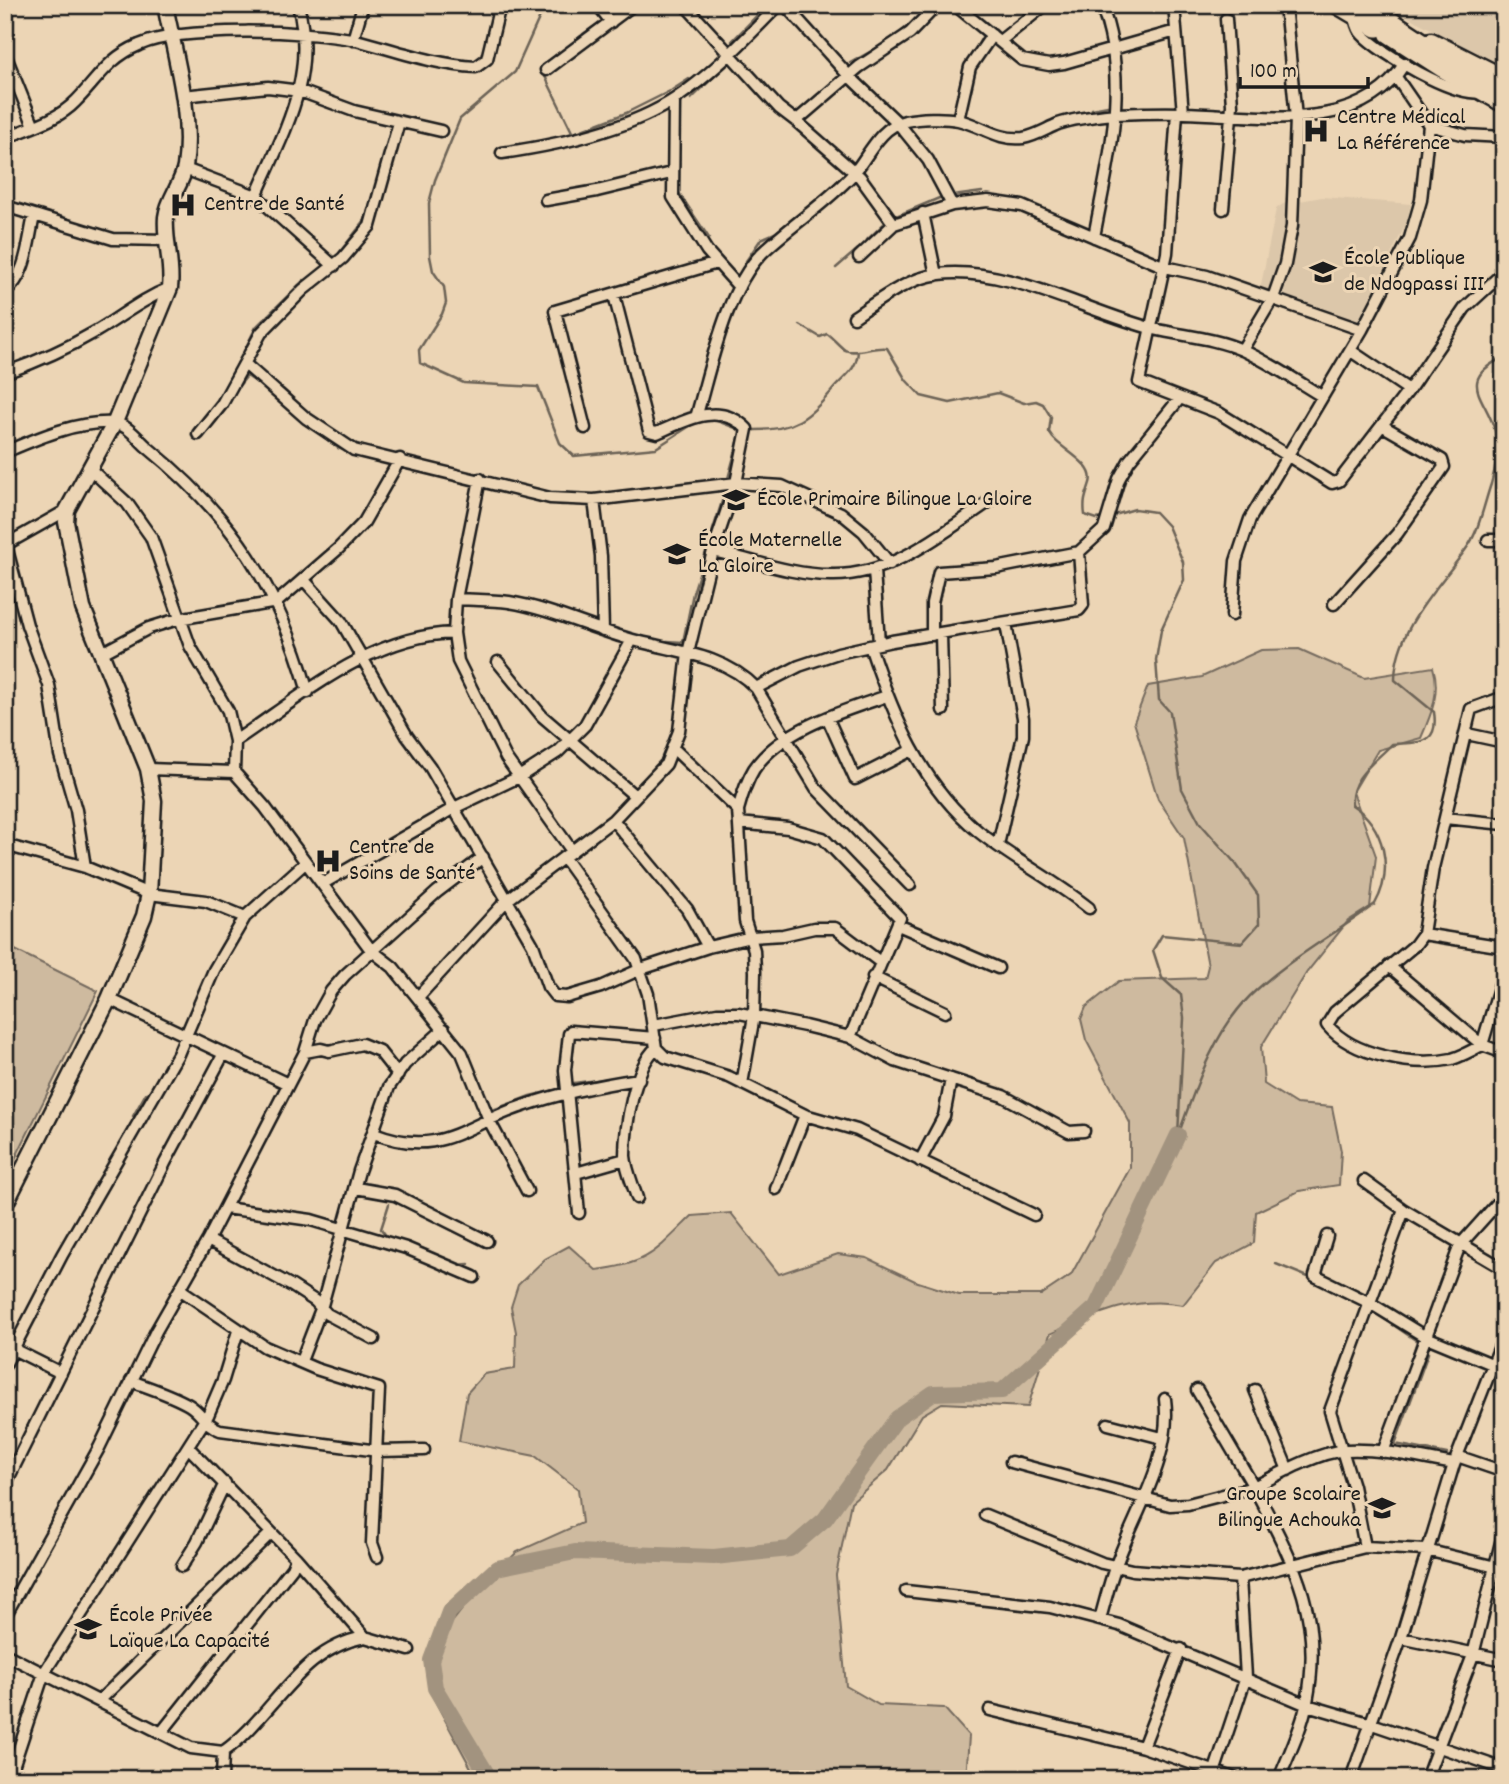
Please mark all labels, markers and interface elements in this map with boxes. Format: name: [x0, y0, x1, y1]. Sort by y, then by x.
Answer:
scale bar: [1240, 46, 1367, 90]
text: 100 m: [1250, 58, 1297, 88]
place label: Centre Médical La Référence: [1337, 102, 1466, 161]
hospital icon: Centre Médical La Référence: [1301, 116, 1331, 146]
place label: Centre de Santé: [204, 189, 345, 222]
hospital icon: Centre de Santé: [168, 190, 198, 220]
place label: École Publique de Ndogpassi III: [1344, 243, 1484, 302]
school or university icon: École Publique de Ndogpassi III: [1308, 257, 1338, 287]
place label: École Primaire Bilingue La Gloire: [757, 484, 1032, 517]
school or university icon: École Primaire Bilingue La Gloire: [721, 485, 751, 515]
place label: École Maternelle La Gloire: [698, 525, 842, 584]
school or university icon: École Maternelle La Gloire: [662, 539, 692, 569]
place label: Centre de Soins de Santé: [349, 832, 475, 891]
hospital icon: Centre de Soins de Santé: [313, 846, 343, 876]
place label: Groupe Scolaire Bilingue Achouka: [1218, 1479, 1362, 1538]
school or university icon: Groupe Scolaire Bilingue Achouka: [1367, 1493, 1397, 1523]
place label: École Privée Laïque La Capacité: [109, 1600, 270, 1659]
school or university icon: École Privée Laïque La Capacité: [73, 1614, 103, 1644]

